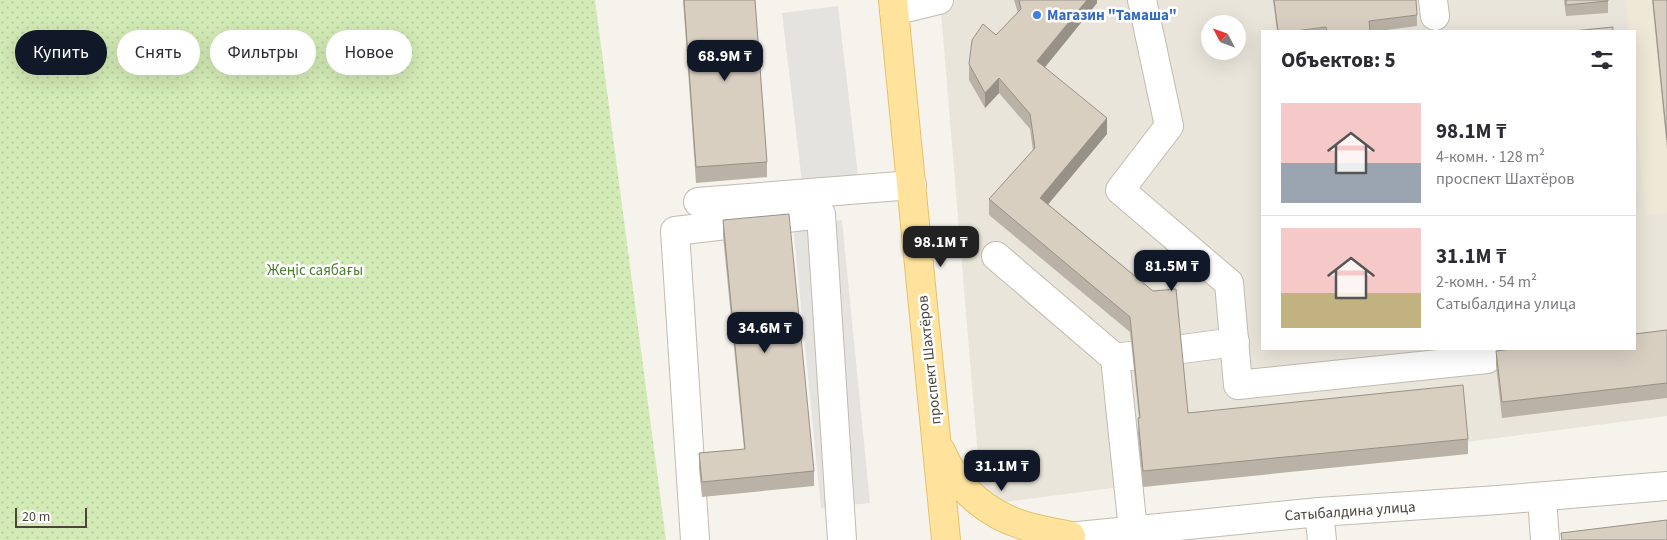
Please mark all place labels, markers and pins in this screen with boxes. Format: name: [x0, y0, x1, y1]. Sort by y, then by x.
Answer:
place label: Магазин "Тамаша": [1047, 5, 1177, 26]
marker: Магазин "Тамаша": [1031, 9, 1043, 21]
pin: 68.9M ₸: [679, 39, 771, 82]
pin: 98.1M ₸: [895, 226, 987, 268]
pin: 81.5M ₸: [1126, 250, 1218, 292]
pin: 34.6M ₸: [719, 312, 811, 354]
pin: 31.1M ₸: [956, 450, 1048, 492]

